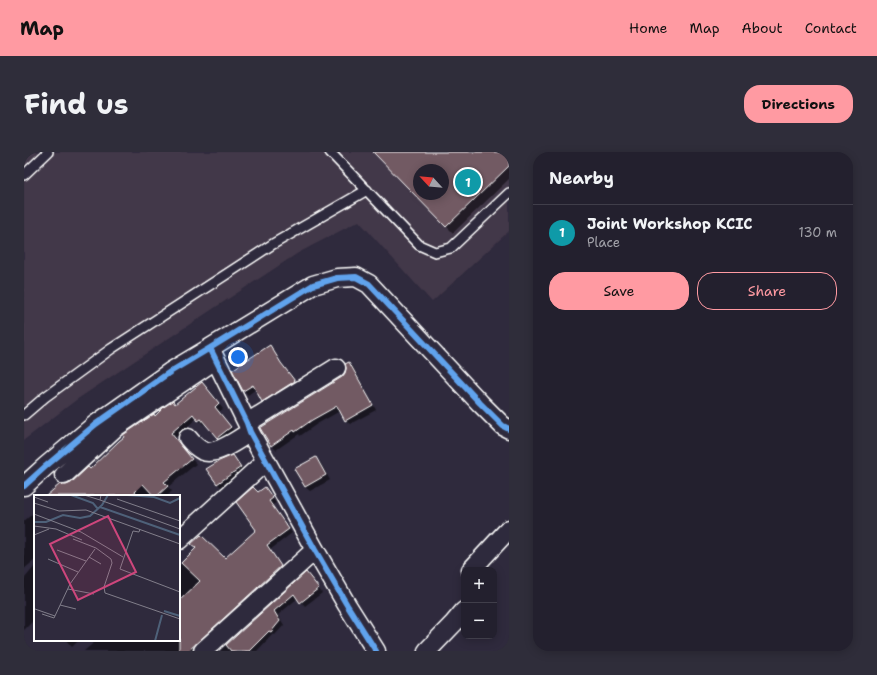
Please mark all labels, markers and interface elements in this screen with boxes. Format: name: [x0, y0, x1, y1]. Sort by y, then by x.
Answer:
text: Map: [20, 16, 64, 41]
text: Home: [629, 19, 668, 37]
text: Map: [690, 19, 720, 37]
text: About: [742, 19, 783, 37]
text: Contact: [805, 19, 857, 37]
text: Find us: [24, 85, 129, 123]
button: Directions: [744, 85, 853, 123]
north arrow: [413, 164, 449, 200]
pin: 1: [455, 167, 481, 197]
text: Nearby: [549, 167, 614, 189]
text: Joint Workshop KCIC: [587, 214, 752, 234]
text: 1: [559, 224, 565, 241]
text: 130 m: [799, 224, 837, 241]
text: Place: [587, 234, 620, 251]
button: Save: [549, 272, 689, 310]
button: Share: [697, 272, 837, 310]
your location: [228, 347, 248, 367]
inset map: [34, 495, 180, 641]
map controls: [461, 567, 497, 639]
button: +: [461, 567, 497, 603]
button: −: [461, 603, 497, 639]

